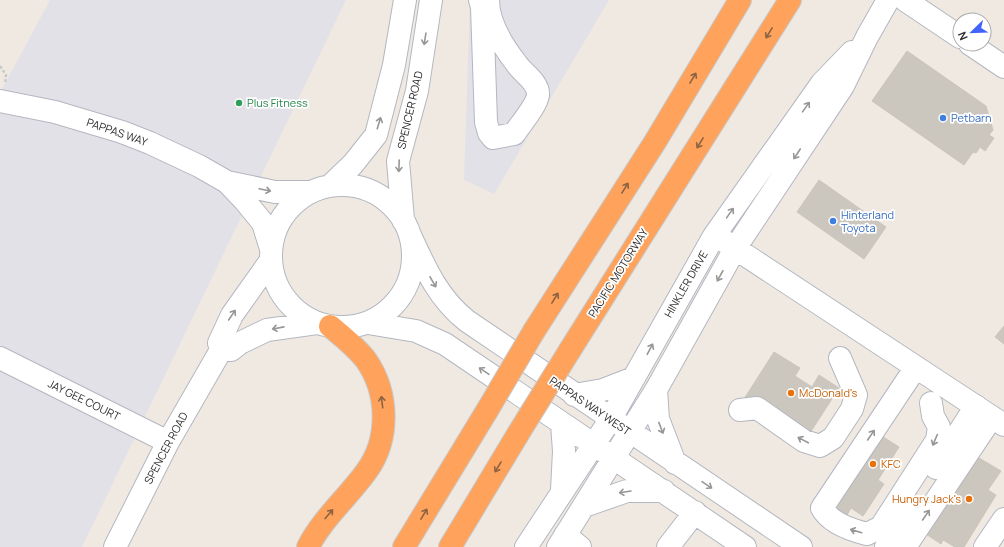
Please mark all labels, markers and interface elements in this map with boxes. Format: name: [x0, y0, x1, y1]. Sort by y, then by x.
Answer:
north arrow: [952, 12, 992, 52]
one-way arrow: [765, 27, 773, 38]
text: N: [954, 29, 971, 43]
one-way arrow: [421, 32, 429, 45]
street label: SPENCER ROAD: [393, 69, 426, 150]
one-way arrow: [690, 72, 698, 84]
place label: Plus Fitness: [247, 95, 308, 110]
marker: Plus Fitness: [234, 98, 244, 108]
one-way arrow: [801, 102, 810, 113]
place label: Petbarn: [951, 110, 992, 125]
marker: Petbarn: [938, 113, 948, 123]
street label: PAPPAS WAY: [85, 114, 150, 149]
one-way arrow: [376, 117, 384, 129]
one-way arrow: [696, 137, 704, 148]
one-way arrow: [793, 148, 801, 159]
one-way arrow: [395, 159, 402, 172]
one-way arrow: [621, 183, 629, 194]
one-way arrow: [258, 186, 271, 194]
place label: Hinterland Toyota: [841, 207, 894, 235]
one-way arrow: [726, 208, 734, 219]
marker: Hinterland Toyota: [828, 216, 838, 226]
street label: PACIFIC MOTORWAY: [584, 225, 651, 320]
street label: HINKLER DRIVE: [660, 248, 711, 320]
one-way arrow: [716, 270, 724, 282]
one-way arrow: [429, 276, 437, 288]
one-way arrow: [552, 292, 560, 304]
one-way arrow: [229, 309, 237, 321]
one-way arrow: [272, 324, 285, 332]
one-way arrow: [647, 343, 654, 355]
one-way arrow: [478, 367, 489, 375]
street label: PAPPAS WAY WEST: [547, 373, 634, 439]
street label: JAY GEE COURT: [46, 376, 123, 424]
place label: McDonald's: [799, 385, 857, 400]
marker: McDonald's: [786, 388, 796, 398]
one-way arrow: [378, 396, 386, 409]
street label: SPENCER ROAD: [140, 409, 191, 486]
one-way arrow: [658, 421, 666, 433]
one-way arrow: [867, 429, 875, 441]
one-way arrow: [931, 434, 939, 446]
one-way arrow: [798, 436, 810, 443]
place label: KFC: [881, 456, 901, 471]
marker: KFC: [868, 459, 878, 469]
one-way arrow: [494, 461, 502, 473]
one-way arrow: [702, 481, 713, 489]
one-way arrow: [619, 488, 632, 496]
place label: Hungry Jack's: [892, 491, 961, 506]
marker: Hungry Jack's: [964, 494, 974, 504]
one-way arrow: [421, 508, 429, 520]
one-way arrow: [325, 509, 334, 520]
one-way arrow: [922, 509, 930, 520]
one-way arrow: [850, 527, 863, 534]

